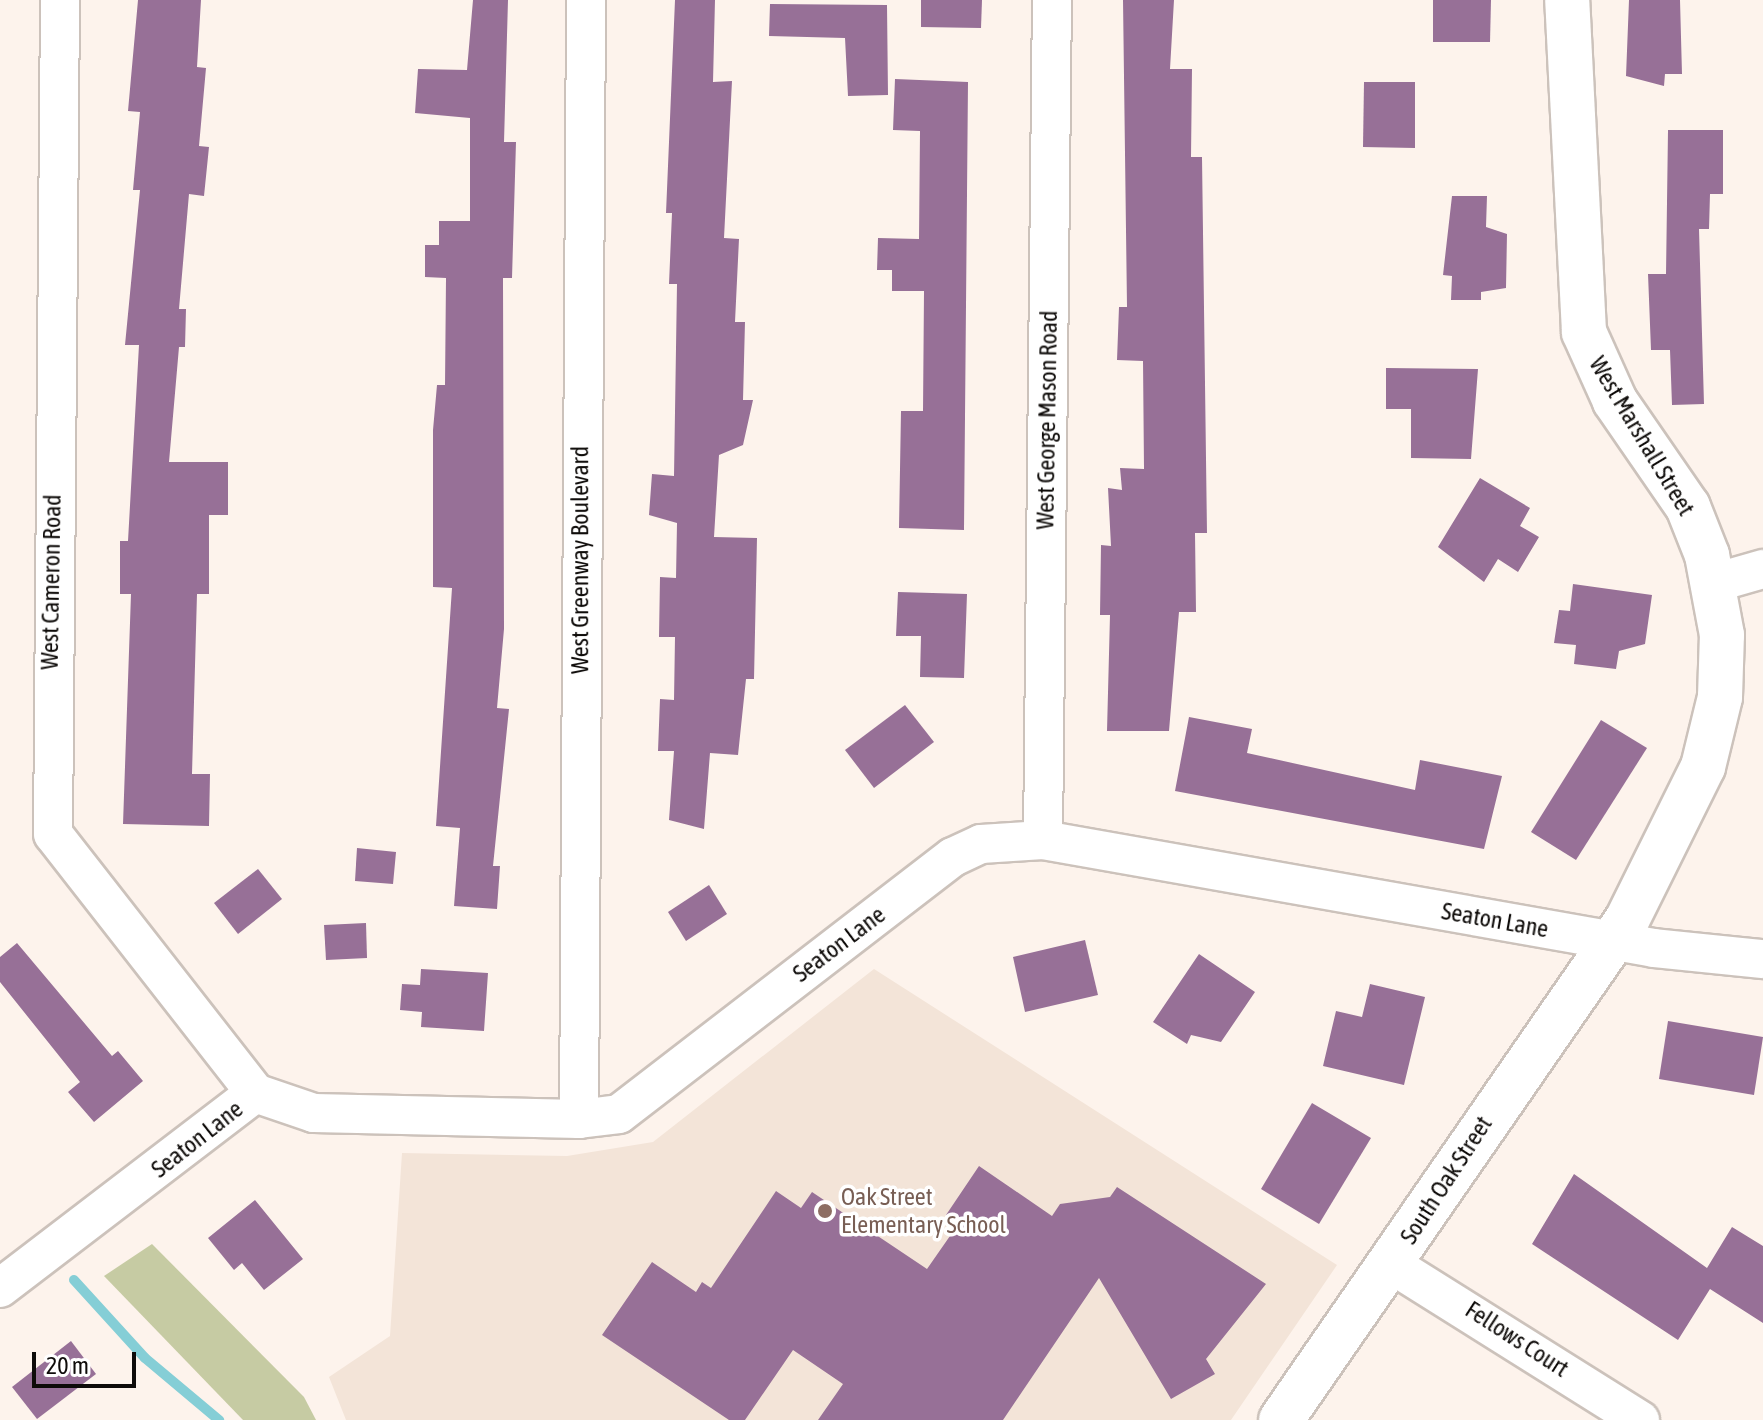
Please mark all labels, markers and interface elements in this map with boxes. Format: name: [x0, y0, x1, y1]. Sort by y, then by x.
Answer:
street label: West George Mason Road: [1031, 310, 1063, 530]
street label: West Marshall Street: [1583, 351, 1701, 521]
street label: West Greenway Boulevard: [566, 446, 594, 674]
street label: West Cameron Road: [35, 494, 67, 670]
street label: Seaton Lane: [1439, 896, 1551, 944]
street label: Seaton Lane: [787, 900, 891, 988]
street label: Seaton Lane: [146, 1094, 248, 1184]
street label: South Oak Street: [1394, 1111, 1498, 1249]
place label: Oak Street Elementary School: [841, 1183, 1006, 1239]
marker: Oak Street Elementary School: [816, 1202, 834, 1220]
street label: Fellows Court: [1460, 1295, 1574, 1383]
scale bar: [36, 1336, 140, 1386]
text: 20 m: [46, 1352, 89, 1379]

